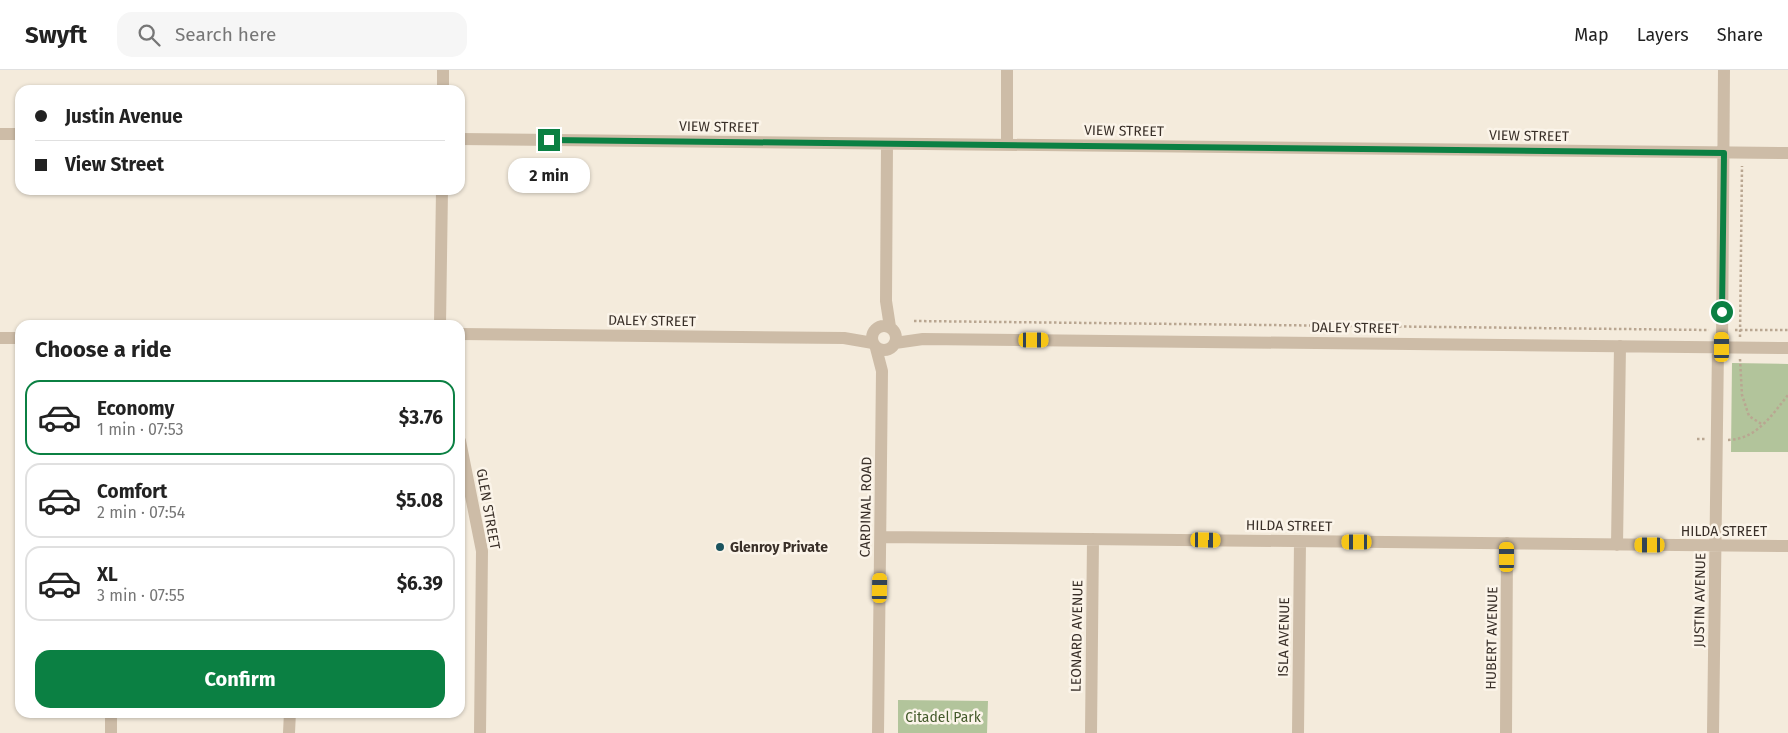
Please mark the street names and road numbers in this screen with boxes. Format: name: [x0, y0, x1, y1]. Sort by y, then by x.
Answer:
street label: VIEW STREET: [679, 118, 760, 136]
street label: VIEW STREET: [1084, 122, 1165, 140]
street label: VIEW STREET: [1489, 127, 1570, 145]
street label: DALEY STREET: [608, 312, 697, 330]
street label: DALEY STREET: [1311, 319, 1400, 337]
street label: CARDINAL ROAD: [857, 457, 875, 557]
street label: GLEN STREET: [473, 467, 504, 552]
street label: HILDA STREET: [1246, 517, 1333, 535]
street label: HILDA STREET: [1681, 523, 1768, 540]
street label: JUSTIN AVENUE: [1691, 552, 1709, 648]
street label: LEONARD AVENUE: [1068, 580, 1086, 692]
street label: HUBERT AVENUE: [1483, 586, 1501, 690]
street label: ISLA AVENUE: [1275, 597, 1293, 677]

